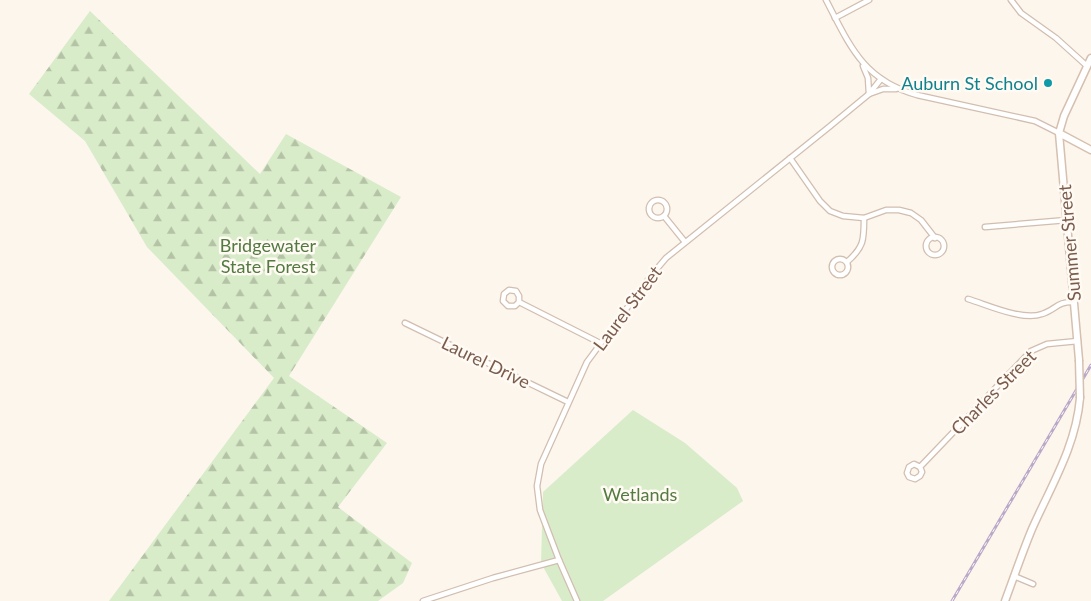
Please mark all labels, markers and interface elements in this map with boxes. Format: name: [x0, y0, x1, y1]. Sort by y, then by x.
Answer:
place label: Auburn St School: [901, 72, 1038, 94]
marker: Auburn St School: [1042, 77, 1054, 89]
street label: Summer Street: [1053, 183, 1085, 302]
park label: Bridgewater State Forest: [220, 234, 317, 277]
street label: Laurel Street: [588, 261, 666, 355]
street label: Laurel Drive: [438, 331, 534, 393]
street label: Charles Street: [946, 345, 1040, 439]
park label: Wetlands: [603, 483, 678, 505]

